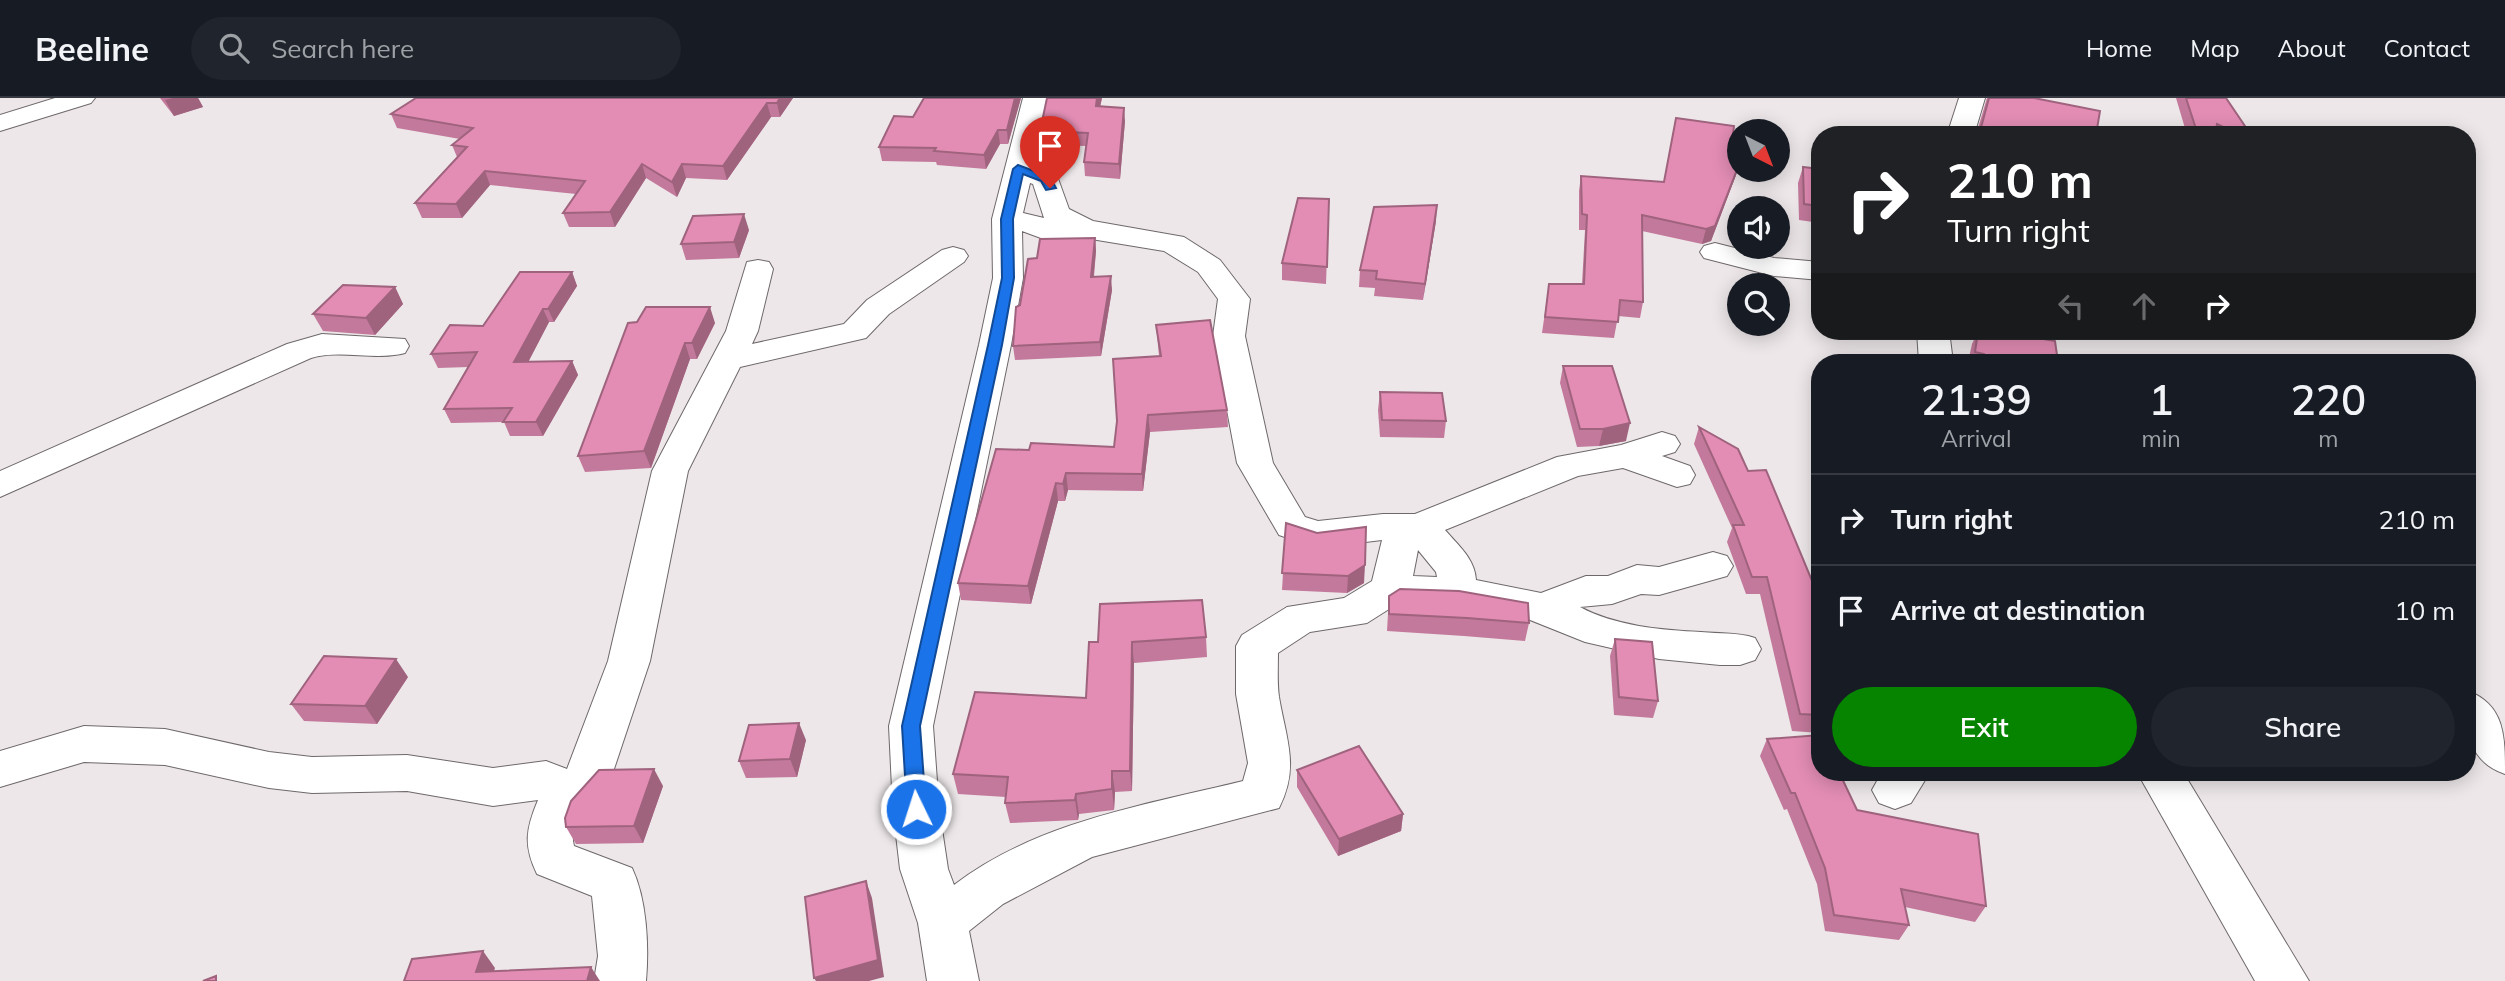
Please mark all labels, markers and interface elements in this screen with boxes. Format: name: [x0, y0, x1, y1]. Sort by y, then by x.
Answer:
search box: [191, 17, 681, 80]
text: Beeline: [35, 28, 149, 69]
icon: search: [215, 29, 253, 67]
text: Search here: [271, 32, 414, 65]
text: Home: [2086, 33, 2152, 63]
text: Map: [2190, 33, 2240, 63]
text: About: [2278, 33, 2346, 63]
text: Contact: [2384, 33, 2470, 63]
pin: [1020, 116, 1080, 188]
north arrow: [1727, 119, 1790, 182]
map controls: [1727, 119, 1790, 336]
icon: arrive: [1031, 127, 1069, 165]
text: 210 m: [1947, 149, 2093, 210]
icon: right: [1832, 154, 1923, 245]
button: sound: [1727, 196, 1790, 259]
text: Turn right: [1947, 210, 2090, 250]
button: search: [1727, 273, 1790, 336]
icon: left: [2052, 287, 2090, 325]
icon: ahead: [2125, 287, 2163, 325]
icon: right: [2198, 287, 2236, 325]
text: 21:39: [1921, 373, 2032, 426]
text: 1: [2148, 373, 2174, 426]
text: 220: [2291, 373, 2366, 426]
text: Arrival: [1941, 424, 2011, 453]
text: min: [2141, 424, 2181, 453]
text: m: [2318, 424, 2338, 453]
icon: right: [1832, 501, 1870, 539]
text: Turn right: [1891, 503, 2012, 536]
text: 210 m: [2379, 503, 2455, 536]
icon: arrive: [1832, 592, 1870, 630]
text: Arrive at destination: [1891, 594, 2146, 627]
text: 10 m: [2394, 594, 2455, 627]
button: Exit: [1832, 687, 2137, 767]
button: Share: [2151, 687, 2455, 767]
position arrow: [879, 772, 953, 846]

